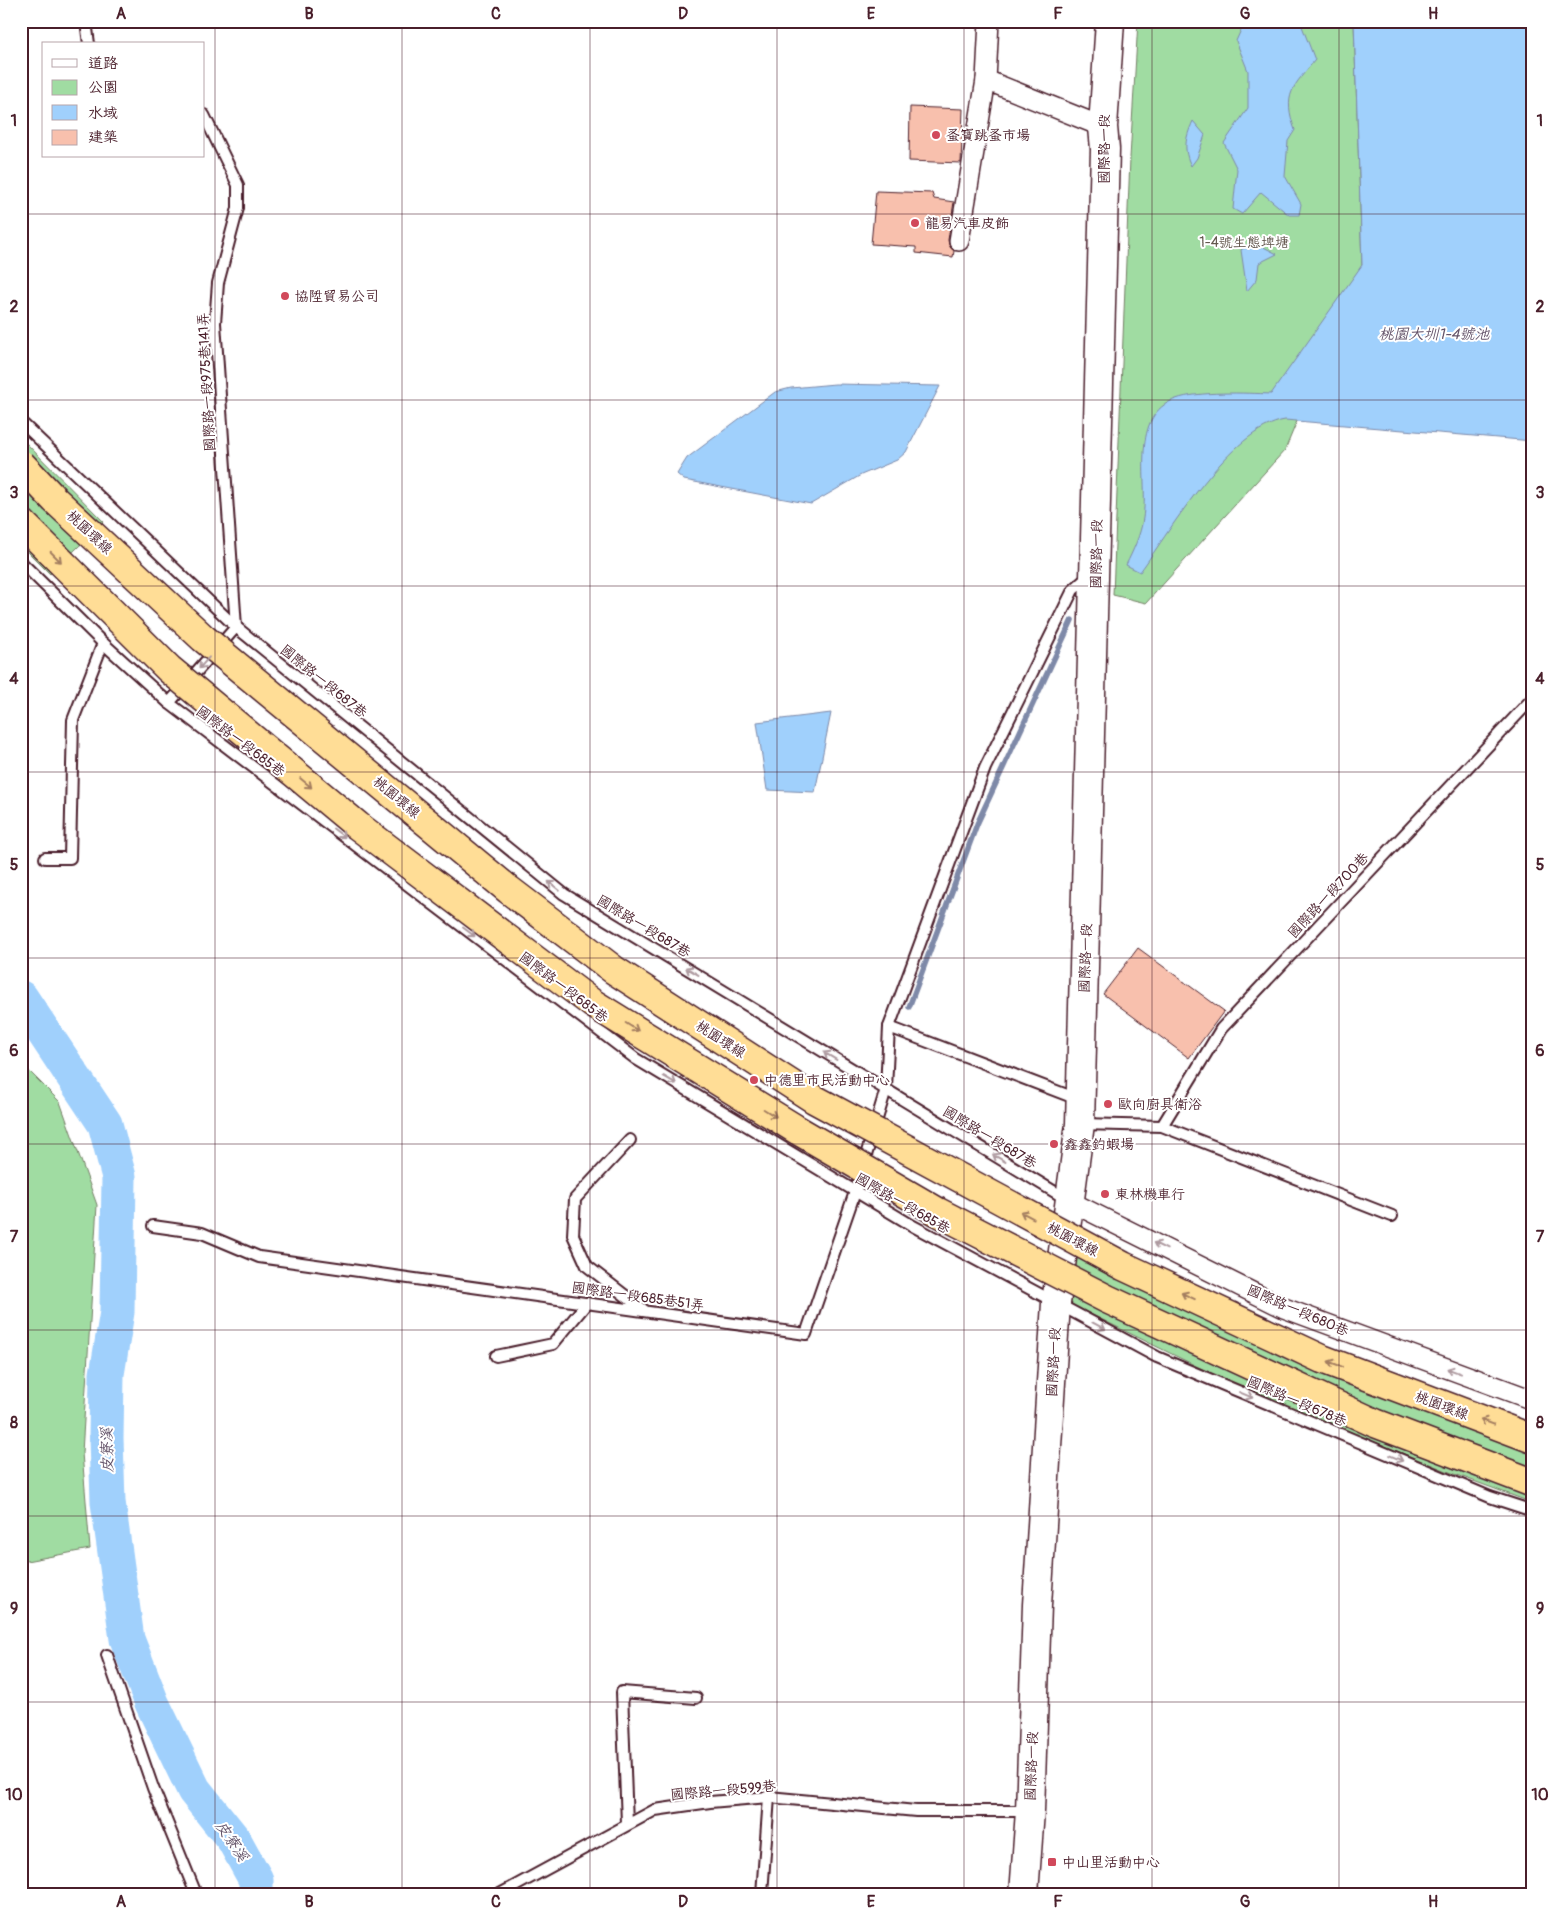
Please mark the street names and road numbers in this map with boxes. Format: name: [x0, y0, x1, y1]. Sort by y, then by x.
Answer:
street label: 國際路一段: [1096, 114, 1113, 184]
street label: 國際路一段975巷141弄: [194, 312, 219, 452]
street label: 桃園環線: [63, 507, 116, 558]
street label: 國際路一段: [1087, 519, 1106, 589]
street label: 國際路一段687巷: [277, 641, 371, 722]
street label: 國際路一段685巷: [193, 702, 289, 781]
street label: 桃園環線: [370, 773, 424, 822]
street label: 國際路一段700巷: [1284, 848, 1373, 942]
street label: 國際路一段687巷: [594, 892, 695, 962]
street label: 國際路一段: [1076, 923, 1095, 993]
street label: 國際路一段685巷: [516, 948, 612, 1027]
street label: 桃園環線: [693, 1017, 749, 1062]
street label: 國際路一段687巷: [940, 1103, 1041, 1173]
street label: 國際路一段685巷: [852, 1169, 954, 1238]
street label: 桃園環線: [1044, 1219, 1101, 1260]
street label: 國際路一段685巷51弄: [570, 1279, 705, 1314]
street label: 國際路一段680巷: [1244, 1281, 1352, 1340]
street label: 國際路一段: [1043, 1327, 1064, 1397]
street label: 國際路一段678巷: [1244, 1373, 1350, 1430]
street label: 桃園環線: [1413, 1387, 1471, 1423]
street label: 國際路一段: [1022, 1731, 1041, 1801]
street label: 國際路一段599巷: [669, 1777, 778, 1804]

